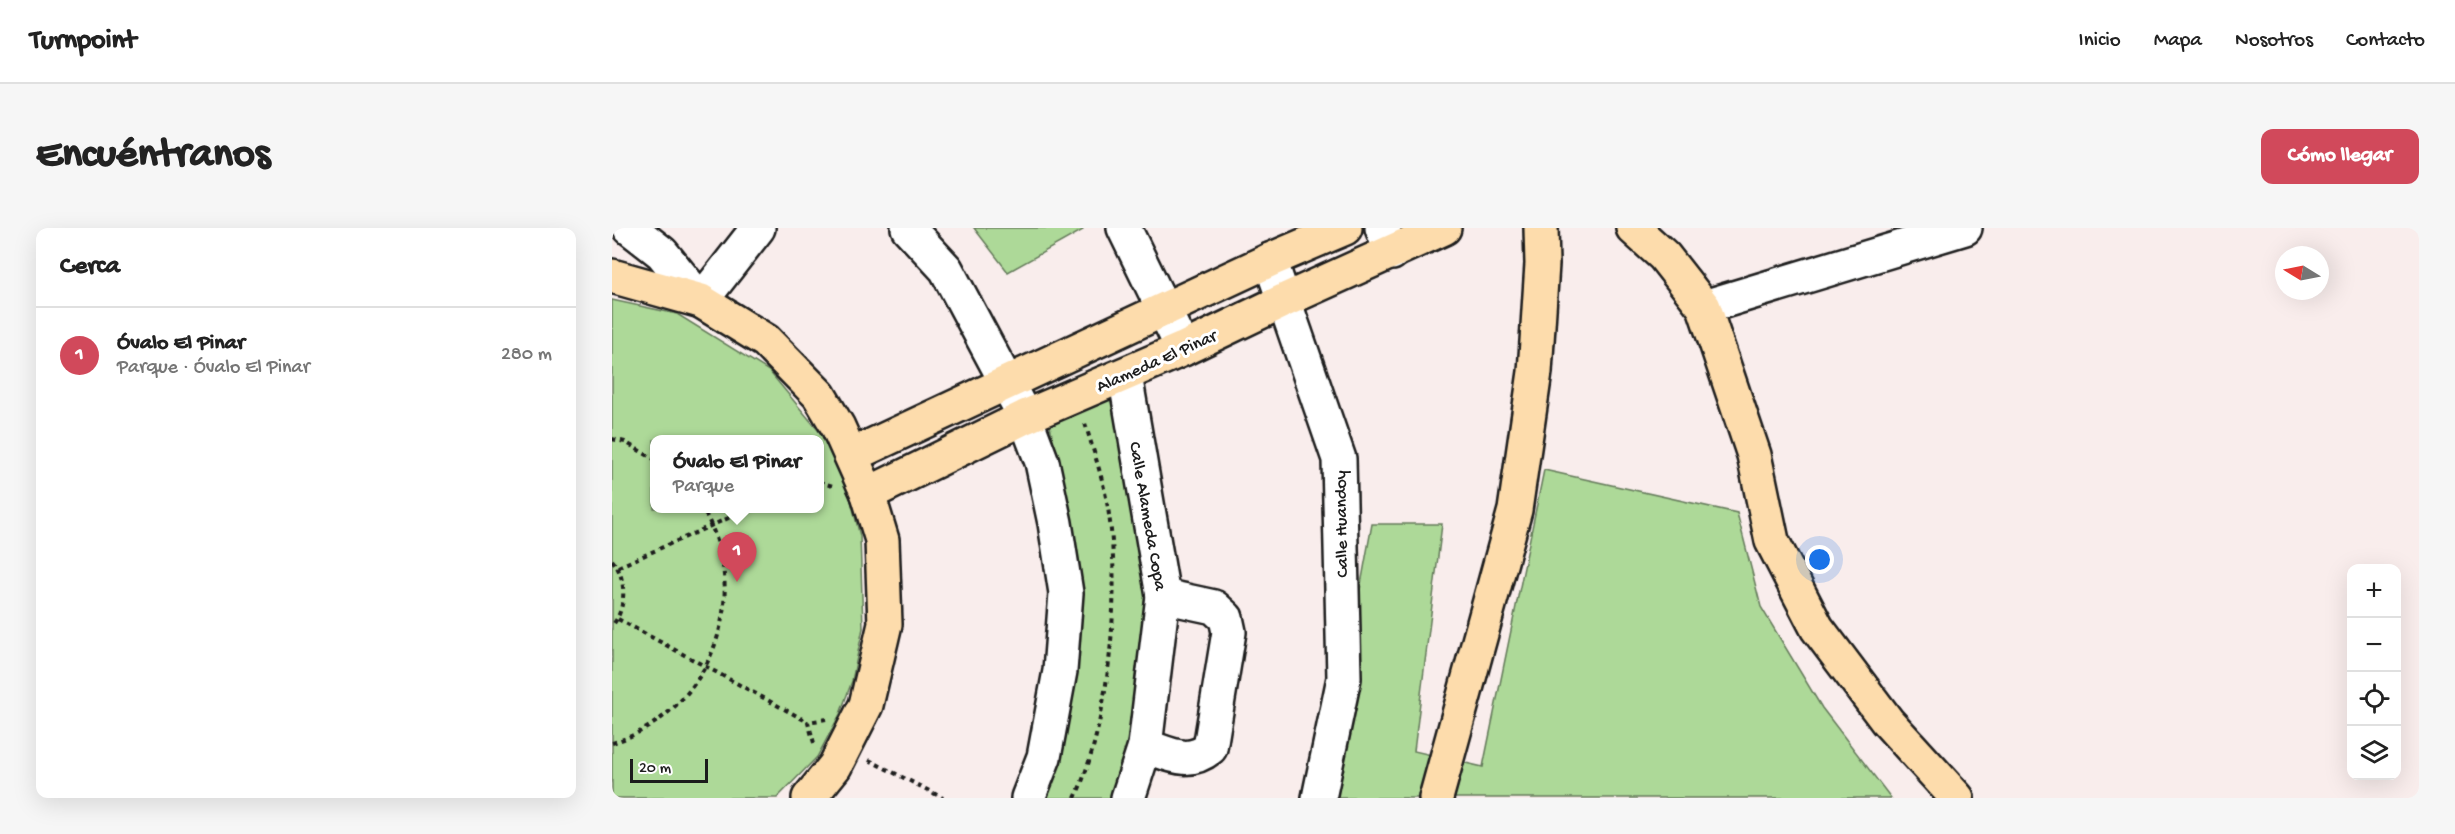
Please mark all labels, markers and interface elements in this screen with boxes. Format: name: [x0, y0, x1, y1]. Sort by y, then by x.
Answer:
text: Turnpoint: [30, 25, 136, 58]
text: Inicio: [2079, 29, 2121, 54]
text: Mapa: [2154, 29, 2202, 54]
text: Nosotros: [2235, 29, 2313, 54]
text: Contacto: [2346, 29, 2425, 54]
button: Cómo llegar: [2261, 129, 2419, 184]
text: Encuéntranos: [36, 132, 270, 181]
north arrow: [2275, 246, 2329, 300]
text: Cerca: [60, 252, 120, 283]
street label: Alameda El Pinar: [1094, 326, 1222, 398]
text: Óvalo El Pinar: [117, 331, 245, 357]
text: 1: [75, 344, 84, 367]
text: 280 m: [501, 344, 552, 367]
text: Parque · Óvalo El Pinar: [117, 357, 310, 380]
popup: [650, 435, 824, 513]
street label: Calle Alameda Copa: [1123, 440, 1170, 593]
text: Óvalo El Pinar: [673, 450, 801, 476]
street label: Calle Huandoy: [1331, 470, 1354, 578]
text: Parque: [673, 476, 734, 499]
pin: 1: [718, 532, 756, 582]
your location: [1805, 545, 1834, 574]
map controls: [2347, 564, 2401, 780]
button: +: [2347, 564, 2401, 618]
button: −: [2347, 618, 2401, 672]
button: locate: [2347, 672, 2401, 726]
button: layers: [2347, 726, 2401, 780]
scale bar: [630, 756, 708, 784]
text: 20 m: [639, 760, 671, 779]

